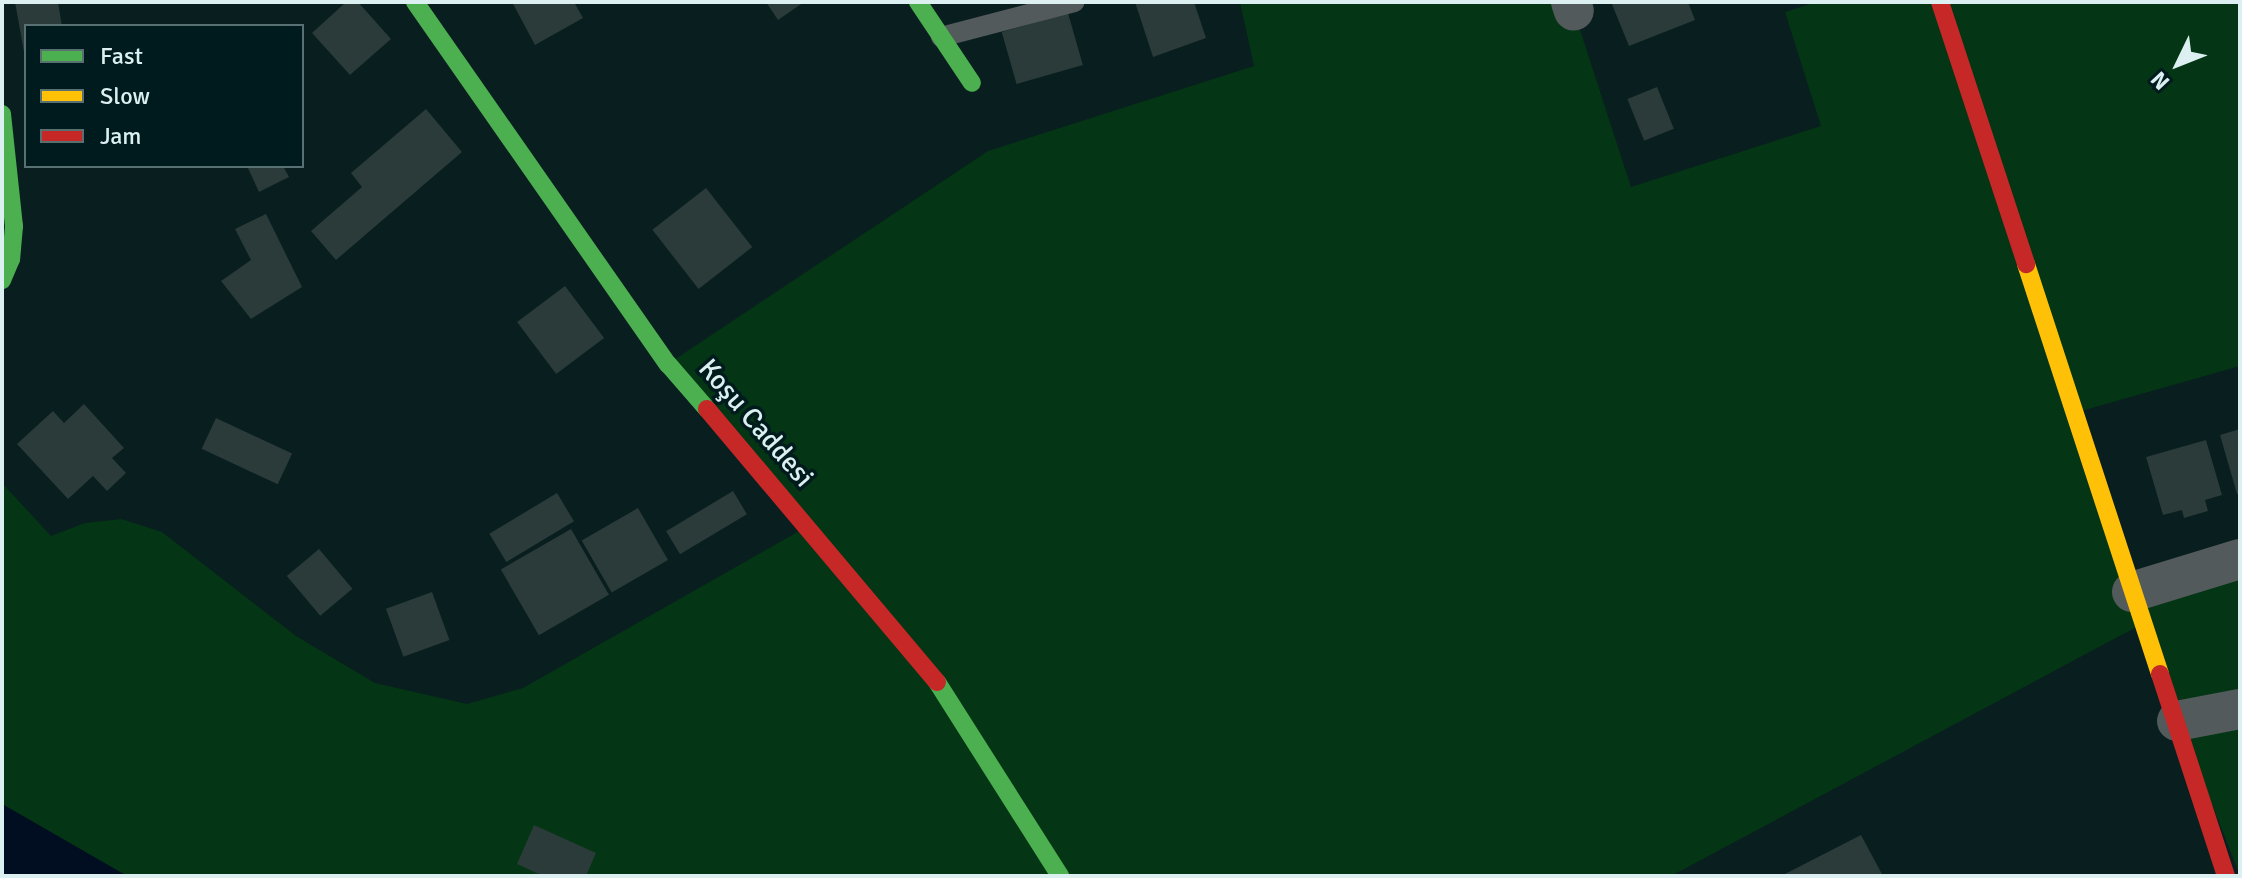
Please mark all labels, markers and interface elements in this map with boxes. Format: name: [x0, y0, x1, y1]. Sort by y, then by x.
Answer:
legend: [24, 24, 304, 168]
north arrow: [2138, 24, 2218, 104]
text: Fast: [100, 41, 143, 71]
text: N: [2145, 66, 2175, 96]
text: Slow: [100, 81, 150, 111]
text: Jam: [100, 121, 141, 151]
street label: Koşu Caddesi: [691, 352, 821, 494]

